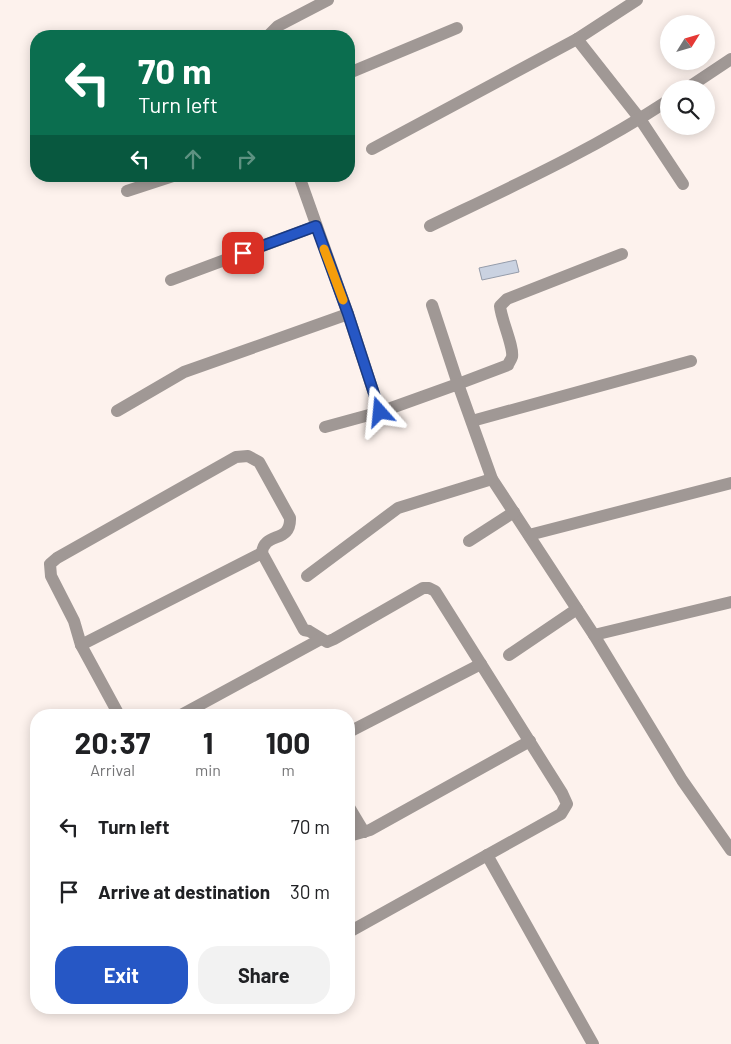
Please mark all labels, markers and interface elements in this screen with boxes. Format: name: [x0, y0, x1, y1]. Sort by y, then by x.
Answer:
north arrow: [660, 15, 715, 70]
map controls: [660, 15, 715, 135]
text: 70 m: [138, 49, 212, 91]
icon: left: [55, 50, 120, 115]
button: search: [660, 80, 715, 135]
text: Turn left: [138, 91, 218, 117]
icon: left: [126, 145, 154, 173]
icon: ahead: [179, 145, 207, 173]
icon: right: [232, 145, 260, 173]
pin: [222, 232, 264, 274]
icon: arrive: [229, 239, 257, 267]
position arrow: [353, 385, 405, 437]
text: 20:37: [75, 724, 150, 760]
text: 1: [203, 724, 213, 760]
text: 100: [266, 724, 310, 760]
text: Arrival: [90, 760, 135, 779]
text: min: [195, 760, 221, 779]
text: m: [281, 760, 295, 779]
icon: left: [55, 813, 83, 841]
text: Turn left: [98, 815, 169, 838]
text: 70 m: [291, 815, 330, 838]
icon: arrive: [55, 878, 83, 906]
text: Arrive at destination: [98, 880, 270, 903]
text: 30 m: [290, 880, 330, 903]
button: Exit: [55, 946, 188, 1004]
button: Share: [198, 946, 330, 1004]

